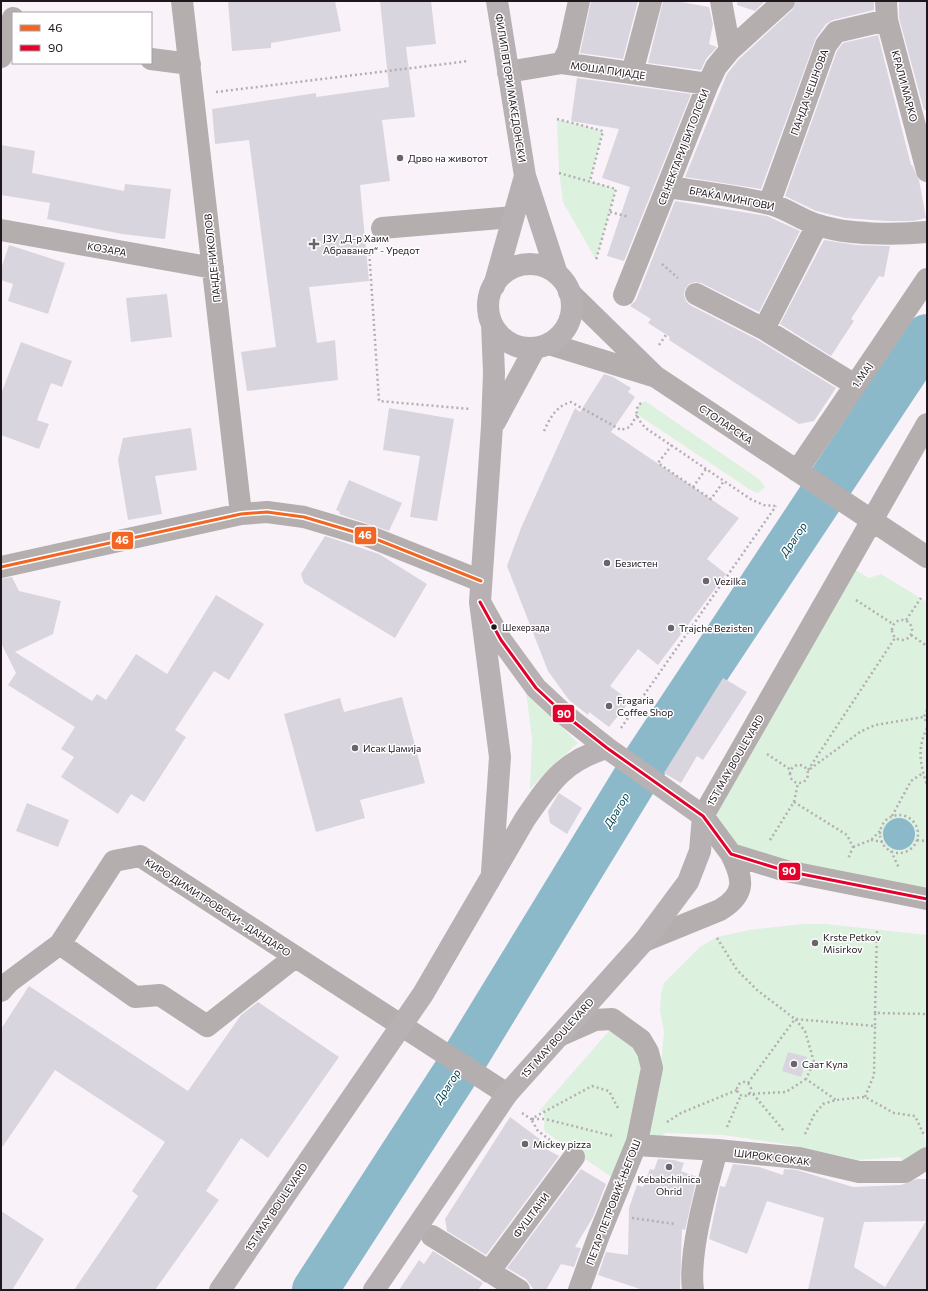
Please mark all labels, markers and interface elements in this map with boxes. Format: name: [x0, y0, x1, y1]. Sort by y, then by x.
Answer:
legend: [12, 12, 152, 64]
street label: ФИЛИП ВТОРИ МАКЕДОНСКИ: [493, 13, 529, 163]
text: 46: [48, 20, 62, 34]
text: 90: [48, 40, 63, 54]
street label: ПАНДА ЧЕШНОВА: [788, 47, 830, 137]
street label: КРАЛИ МАРКО: [890, 49, 920, 123]
street label: МОША ПИЈАДЕ: [570, 59, 646, 81]
street label: СВ.НЕКТАРИЈ БИТОЛСКИ: [655, 87, 711, 207]
place label: Дрво на животот: [408, 152, 488, 164]
marker: Дрво на животот: [395, 153, 405, 163]
street label: БРАЌА МИНГОВИ: [688, 184, 776, 212]
street label: ПАНДЕ НИКОЛОВ: [201, 213, 223, 303]
place label: ЈЗУ „Д-р Хаим Абраванел“ - Уредот: [323, 232, 420, 256]
marker: ЈЗУ „Д-р Хаим Абраванел“ - Уредот: [308, 238, 320, 250]
street label: КОЗАРА: [86, 240, 128, 258]
street label: 1. МАЈ: [849, 360, 875, 390]
street label: СТОЛАРСКА: [697, 402, 755, 446]
water label: Драгор: [776, 519, 809, 559]
line badge: 46: [354, 526, 377, 545]
text: 46: [358, 528, 372, 541]
line badge: 46: [111, 531, 134, 550]
text: 46: [115, 533, 129, 546]
place label: Безистен: [615, 557, 658, 569]
marker: Безистен: [602, 558, 612, 568]
place label: Vezilka: [714, 575, 746, 587]
marker: Vezilka: [701, 576, 711, 586]
marker: Шехерзада: [489, 622, 499, 632]
place label: Шехерзада: [502, 622, 550, 633]
place label: Trajche Bezisten: [679, 622, 753, 634]
marker: Trajche Bezisten: [666, 623, 676, 633]
place label: Fragaria Coffee Shop: [617, 694, 673, 718]
marker: Fragaria Coffee Shop: [604, 701, 614, 711]
line badge: 90: [552, 704, 575, 723]
text: 90: [557, 707, 571, 720]
street label: 1ST MAY BOULEVARD: [704, 712, 766, 808]
place label: Исак Џамија: [363, 742, 421, 754]
marker: Исак Џамија: [350, 743, 360, 753]
water label: Драгор: [600, 790, 631, 831]
street label: КИРО ДИМИТРОВСКИ - ДАНДАРО: [143, 855, 293, 959]
line badge: 90: [778, 862, 801, 881]
text: 90: [782, 864, 796, 877]
place label: Krste Petkov Misirkov: [823, 931, 881, 955]
marker: Krste Petkov Misirkov: [810, 938, 820, 948]
street label: 1ST MAY BOULEVARD: [518, 996, 596, 1080]
place label: Саат Кула: [802, 1058, 848, 1070]
marker: Саат Кула: [789, 1059, 799, 1069]
water label: Драгор: [431, 1066, 463, 1107]
place label: Mickey pizza: [533, 1138, 591, 1150]
street label: ПЕТАР ПЕТРОВИЌ-ЊЕГОШ: [583, 1138, 643, 1266]
marker: Mickey pizza: [520, 1139, 530, 1149]
street label: ШИРОК СОКАК: [733, 1146, 811, 1168]
street label: 1ST MAY BOULEVARD: [242, 1161, 310, 1253]
marker: Kebabchilnica Ohrid: [664, 1162, 674, 1172]
place label: Kebabchilnica Ohrid: [638, 1173, 700, 1197]
street label: ФУШТАНИ: [510, 1190, 552, 1240]

